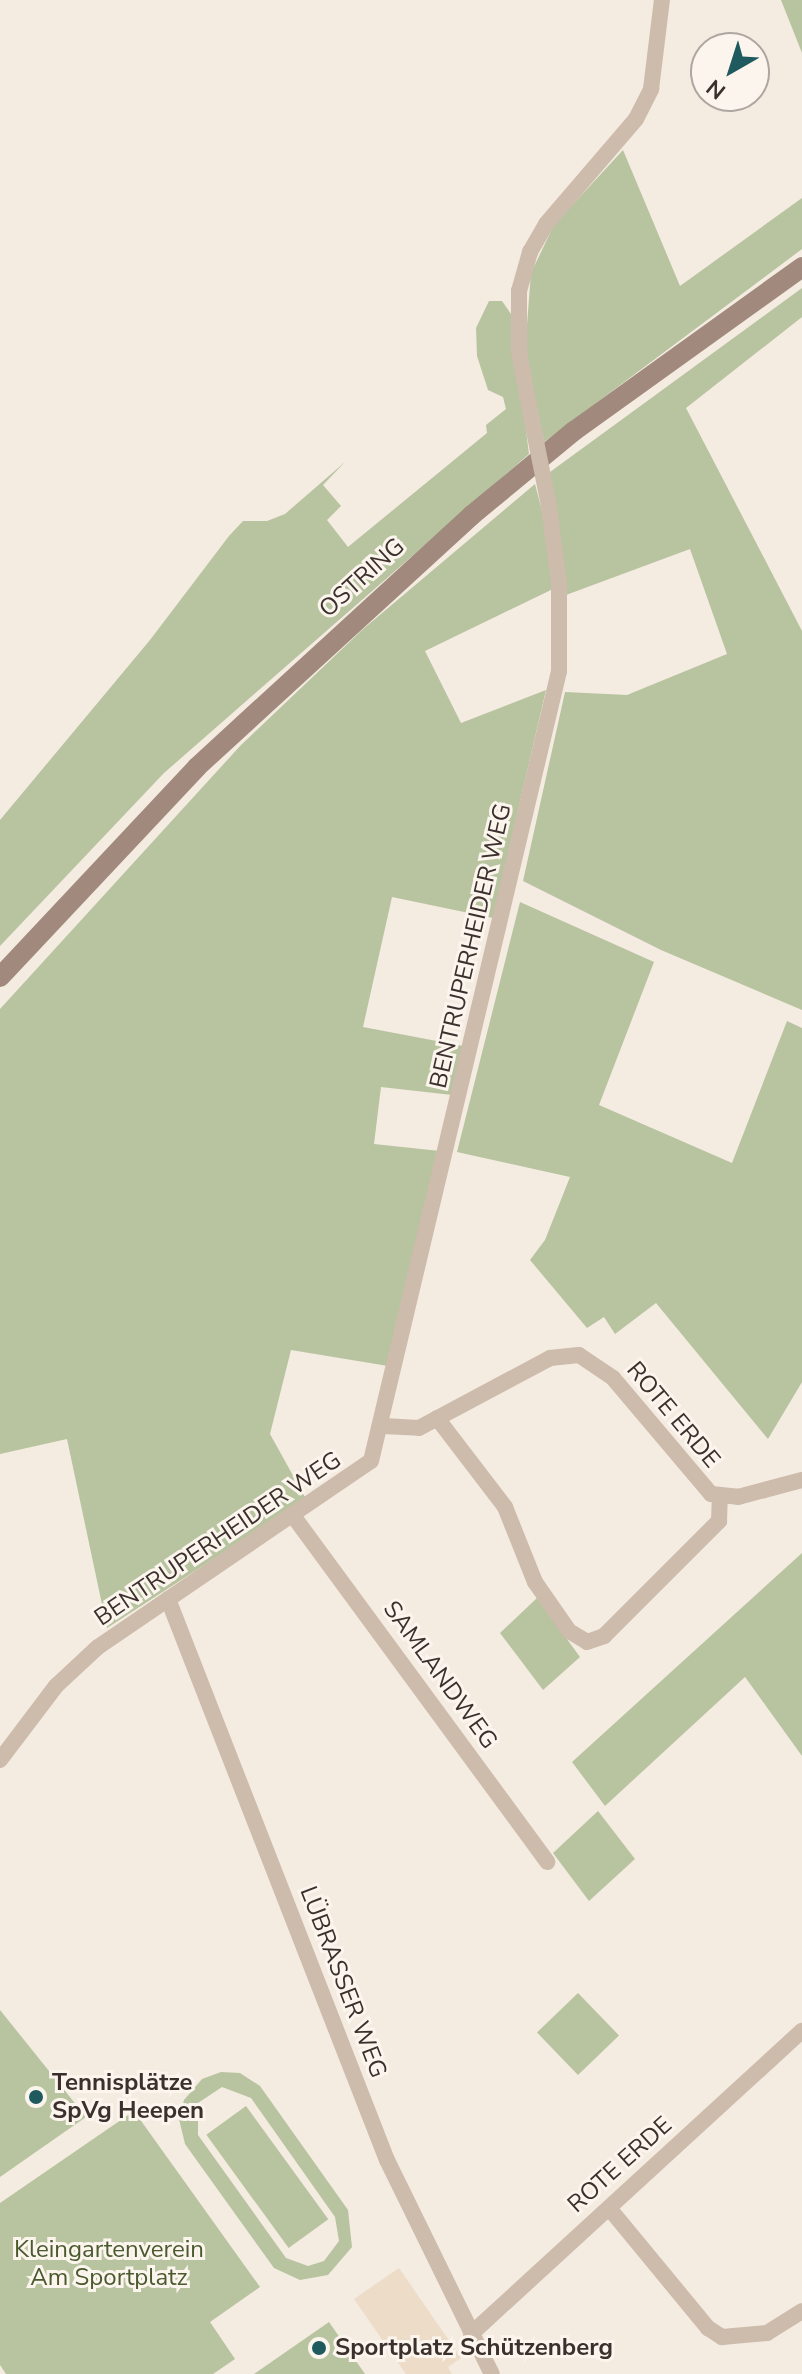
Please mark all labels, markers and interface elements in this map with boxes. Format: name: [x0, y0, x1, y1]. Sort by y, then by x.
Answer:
north arrow: [690, 32, 770, 112]
text: N: [700, 72, 732, 106]
street label: OSTRING: [313, 532, 411, 624]
street label: BENTRUPERHEIDER WEG: [424, 801, 518, 1091]
street label: ROTE ERDE: [620, 1356, 726, 1474]
street label: BENTRUPERHEIDER WEG: [89, 1446, 347, 1632]
street label: SAMLANDWEG: [377, 1595, 503, 1755]
street label: LÜBRASSER WEG: [293, 1882, 393, 2082]
place label: Tennisplätze SpVg Heepen: [52, 2069, 204, 2125]
marker: Tennisplätze SpVg Heepen: [27, 2088, 45, 2106]
street label: ROTE ERDE: [562, 2111, 678, 2219]
park label: Kleingartenverein Am Sportplatz: [14, 2236, 204, 2292]
place label: Sportplatz Schützenberg: [335, 2334, 613, 2362]
marker: Sportplatz Schützenberg: [310, 2339, 328, 2357]

